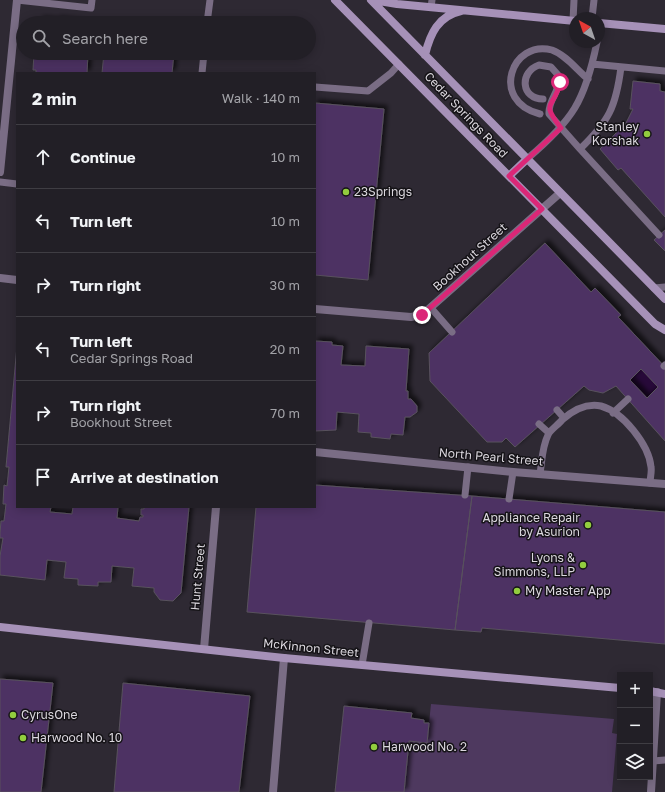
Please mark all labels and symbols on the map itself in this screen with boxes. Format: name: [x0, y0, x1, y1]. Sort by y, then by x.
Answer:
north arrow: [569, 12, 605, 48]
street label: Cedar Springs Road: [422, 69, 511, 161]
route start: [551, 73, 569, 91]
place label: Stanley Korshak: [592, 119, 639, 148]
marker: Stanley Korshak: [642, 129, 652, 139]
place label: 23Springs: [354, 184, 412, 199]
marker: 23Springs: [341, 187, 351, 197]
street label: Bookhout Street: [430, 219, 510, 294]
route end: [413, 306, 431, 324]
street label: North Pearl Street: [438, 444, 544, 469]
place label: Appliance Repair by Asurion: [482, 510, 580, 539]
marker: Appliance Repair by Asurion: [583, 520, 593, 530]
street label: Hunt Street: [187, 543, 208, 611]
place label: Lyons & Simmons, LLP: [494, 550, 575, 579]
marker: Lyons & Simmons, LLP: [578, 560, 588, 570]
place label: My Master App: [525, 583, 611, 598]
marker: My Master App: [512, 586, 522, 596]
street label: McKinnon Street: [262, 635, 360, 660]
place label: CyrusOne: [21, 707, 77, 722]
marker: CyrusOne: [8, 710, 18, 720]
place label: Harwood No. 10: [31, 730, 122, 745]
marker: Harwood No. 10: [18, 733, 28, 743]
place label: Harwood No. 2: [382, 739, 467, 754]
marker: Harwood No. 2: [369, 742, 379, 752]

